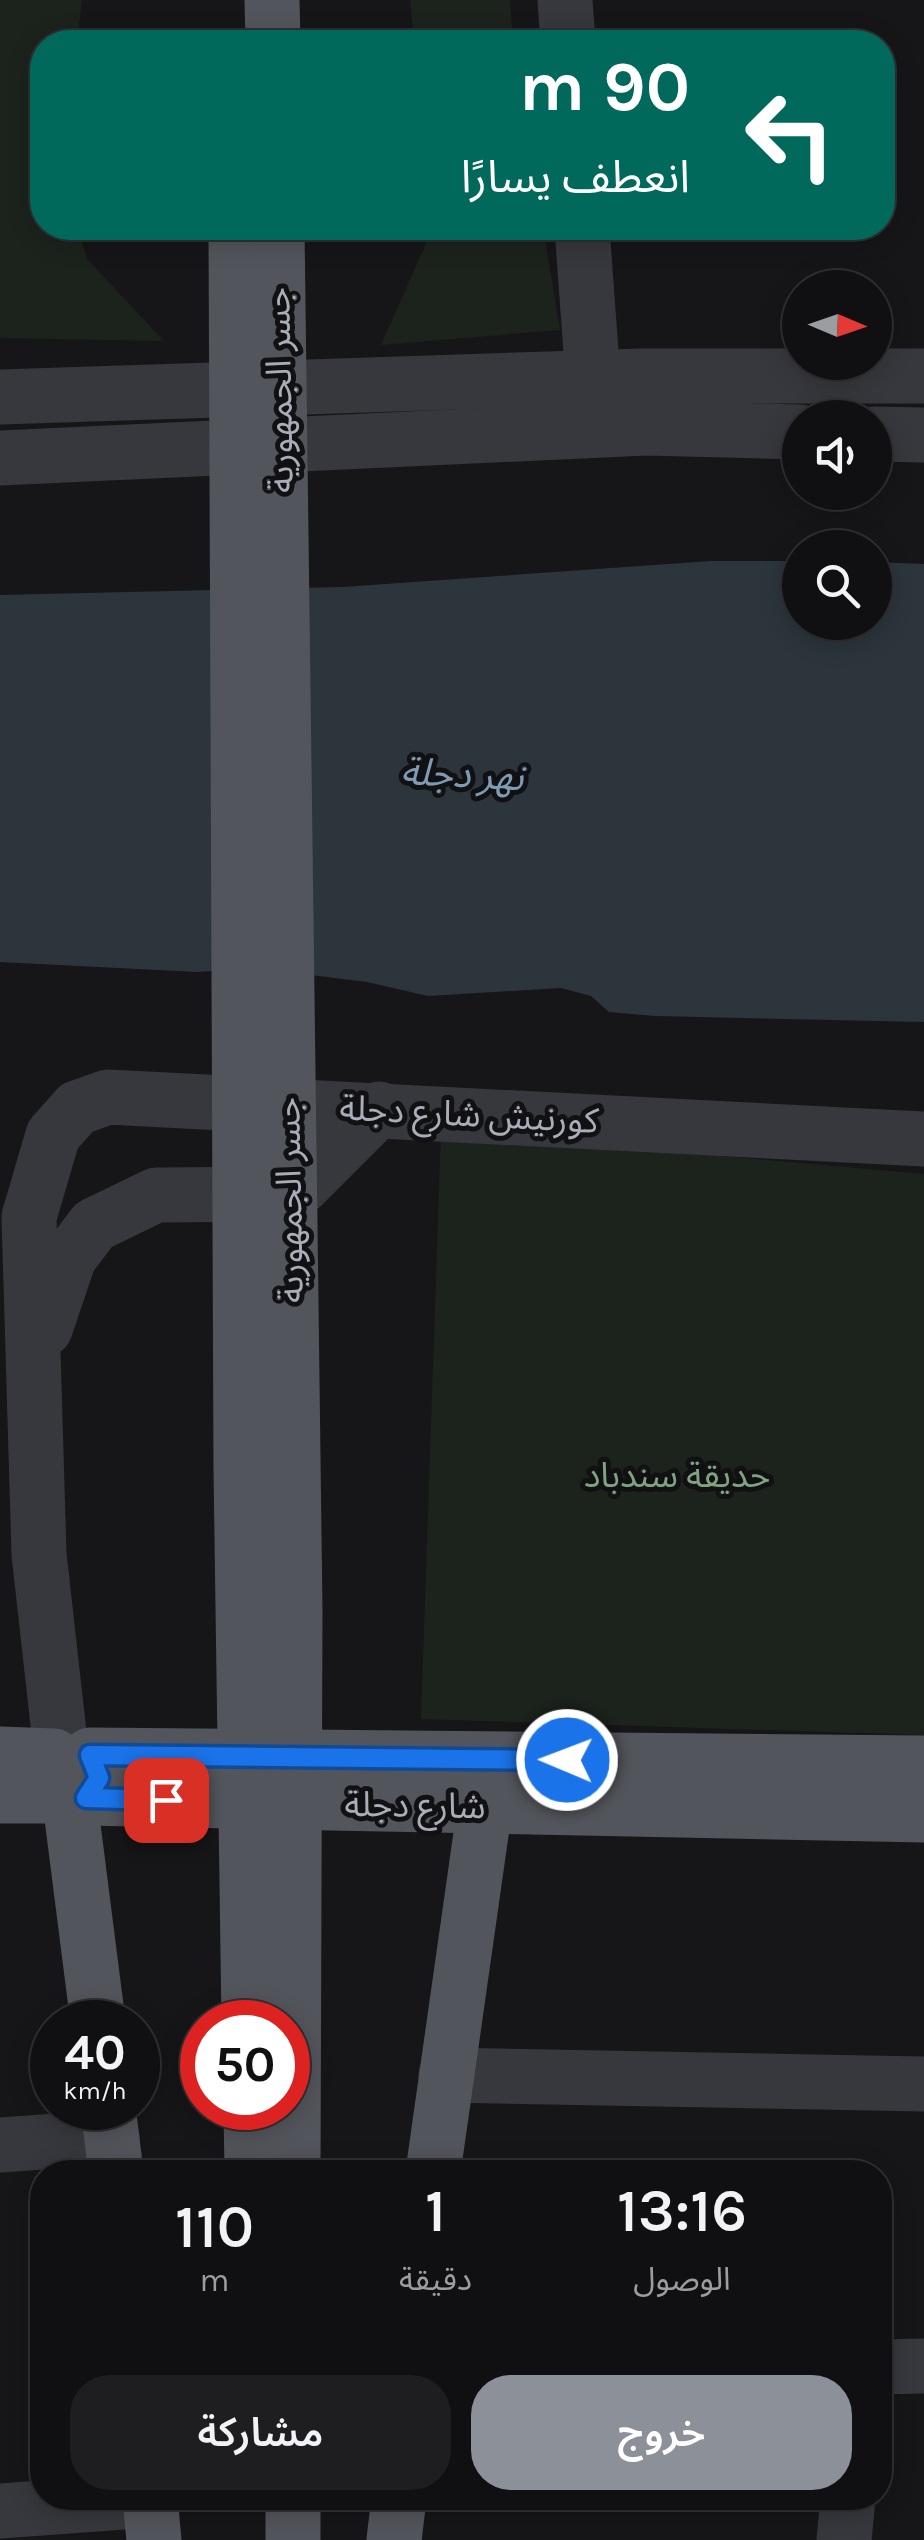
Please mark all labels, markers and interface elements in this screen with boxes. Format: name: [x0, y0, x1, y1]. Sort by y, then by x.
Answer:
text: 90 m: [519, 46, 690, 128]
icon: left: [725, 70, 855, 200]
text: انعطف يسارًا: [461, 151, 690, 203]
north arrow: [782, 270, 892, 380]
map controls: [782, 270, 892, 640]
street label: جسر الجمهورية: [257, 287, 302, 493]
button: sound: [782, 400, 892, 510]
button: search: [782, 530, 892, 640]
water label: نهر دجلة: [399, 749, 527, 800]
street label: كورنيش شارع دجلة: [338, 1087, 600, 1147]
street label: جسر الجمهورية: [267, 1097, 312, 1303]
park label: حديقة سندباد: [584, 1455, 770, 1496]
position arrow: [515, 1708, 619, 1812]
pin: [124, 1758, 209, 1843]
icon: arrive: [139, 1773, 194, 1828]
street label: شارع دجلة: [344, 1784, 486, 1832]
speed limit sign: 50: [180, 2000, 310, 2130]
text: 40: [64, 2023, 126, 2082]
text: km/h: [63, 2076, 127, 2105]
text: 1: [425, 2176, 446, 2246]
text: 13:16: [617, 2176, 747, 2246]
text: 110: [175, 2192, 254, 2262]
text: دقيقة: [399, 2261, 472, 2298]
text: الوصول: [633, 2261, 731, 2298]
text: m: [200, 2262, 230, 2299]
button: مشاركة: [70, 2375, 451, 2490]
button: خروج: [471, 2375, 852, 2490]

